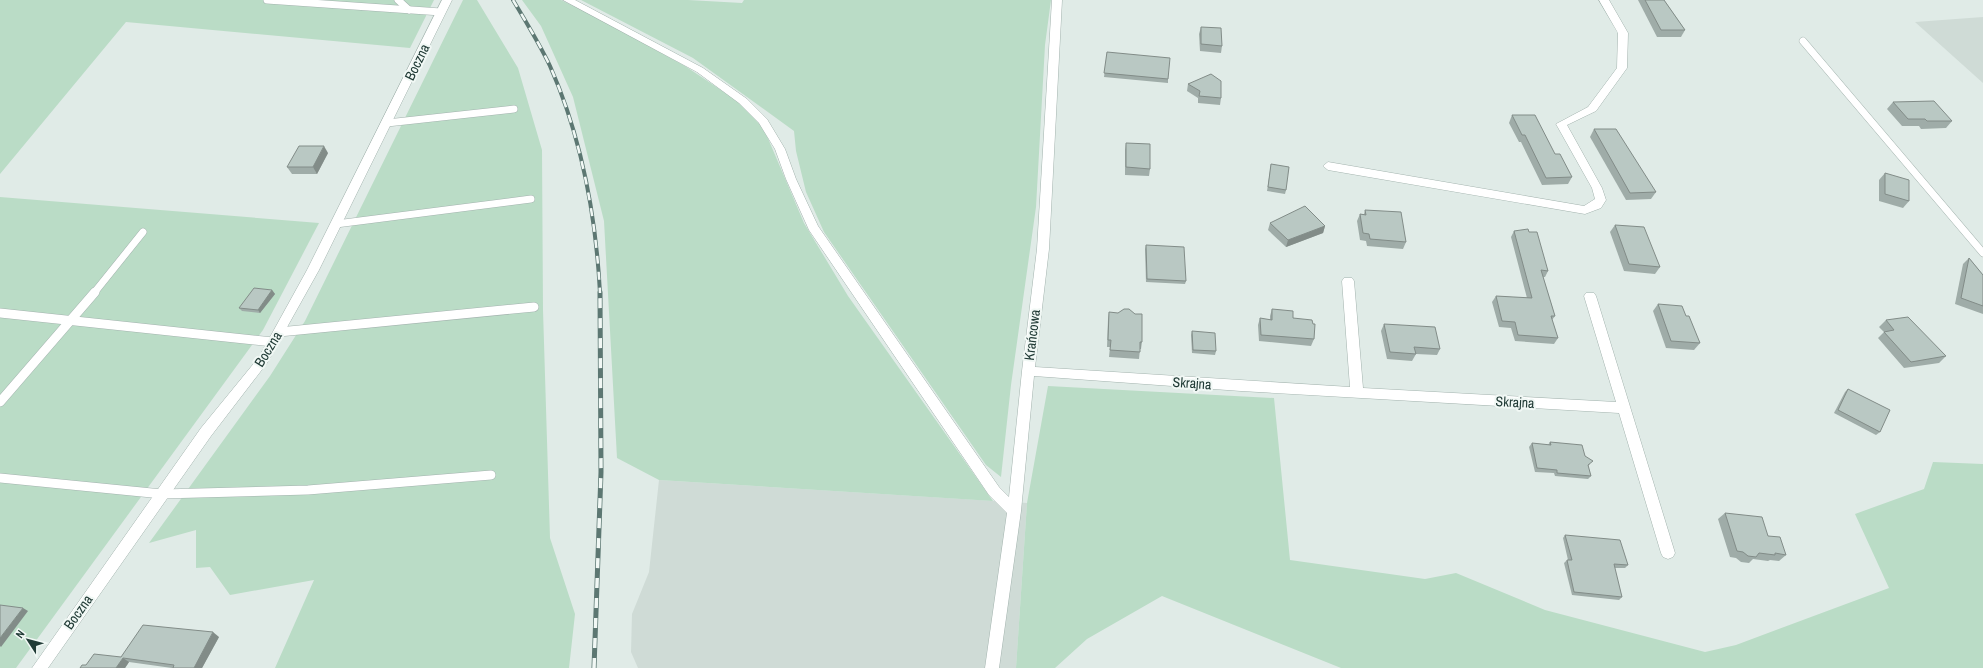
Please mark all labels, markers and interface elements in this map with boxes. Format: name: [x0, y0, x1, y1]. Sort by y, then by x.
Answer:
street label: Boczna: [401, 40, 434, 83]
street label: Krańcowa: [1020, 308, 1044, 361]
street label: Boczna: [250, 327, 286, 370]
street label: Skrajna: [1172, 373, 1213, 393]
street label: Skrajna: [1495, 392, 1536, 412]
street label: Boczna: [60, 591, 97, 633]
north arrow: [8, 620, 48, 660]
text: N: [12, 627, 27, 641]

